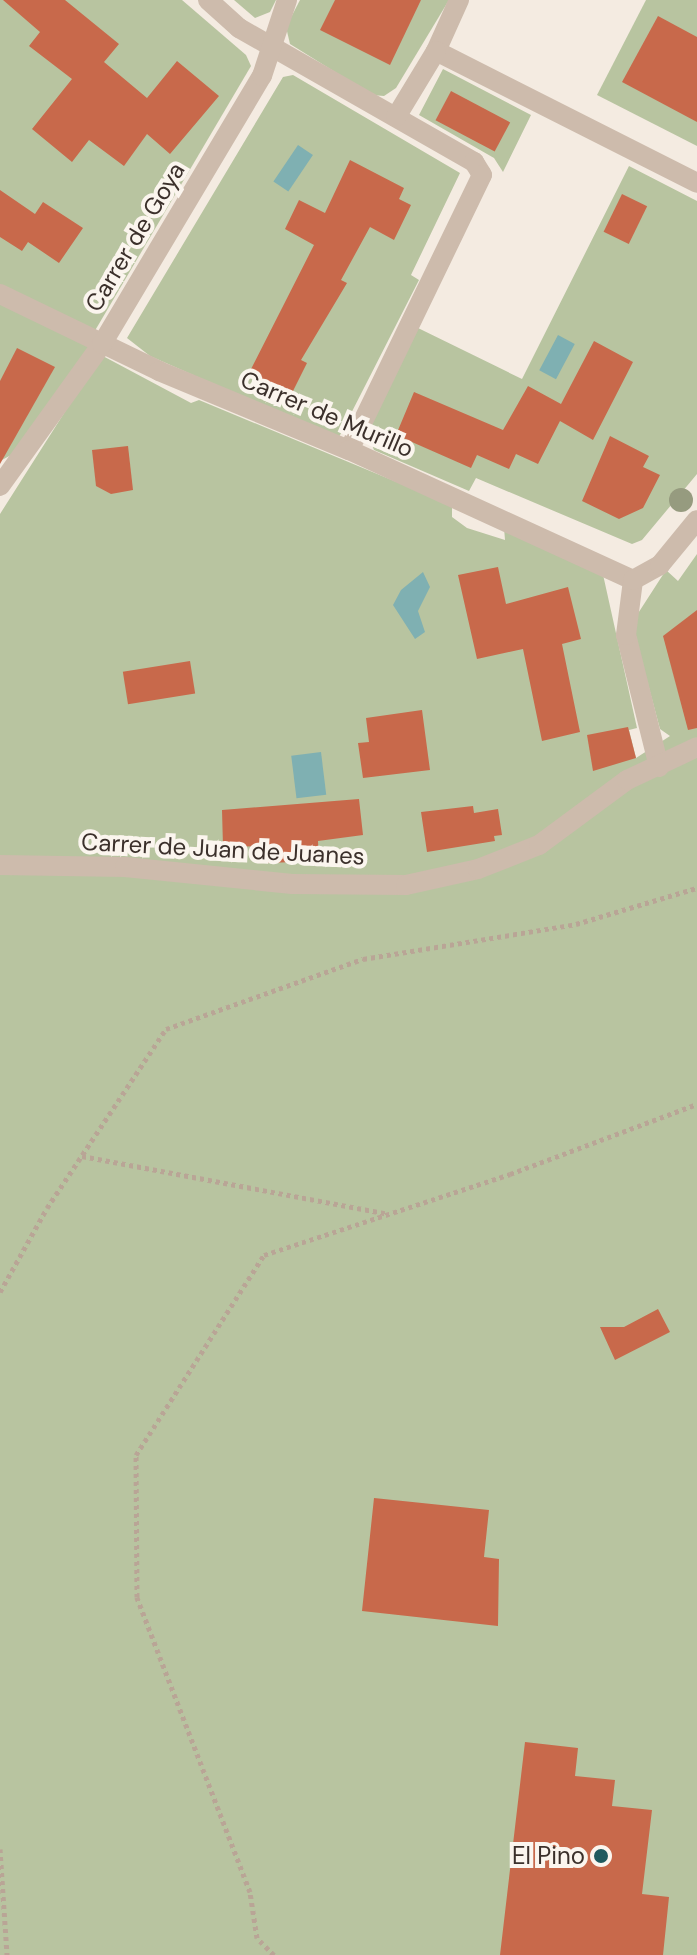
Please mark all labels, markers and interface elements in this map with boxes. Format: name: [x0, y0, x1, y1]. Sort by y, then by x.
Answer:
street label: Carrer de Goya: [79, 157, 191, 317]
street label: Carrer de Murillo: [236, 365, 418, 463]
street label: Carrer de Juan de Juanes: [81, 827, 365, 871]
place label: El Pino: [512, 1842, 585, 1870]
marker: El Pino: [592, 1847, 610, 1865]

